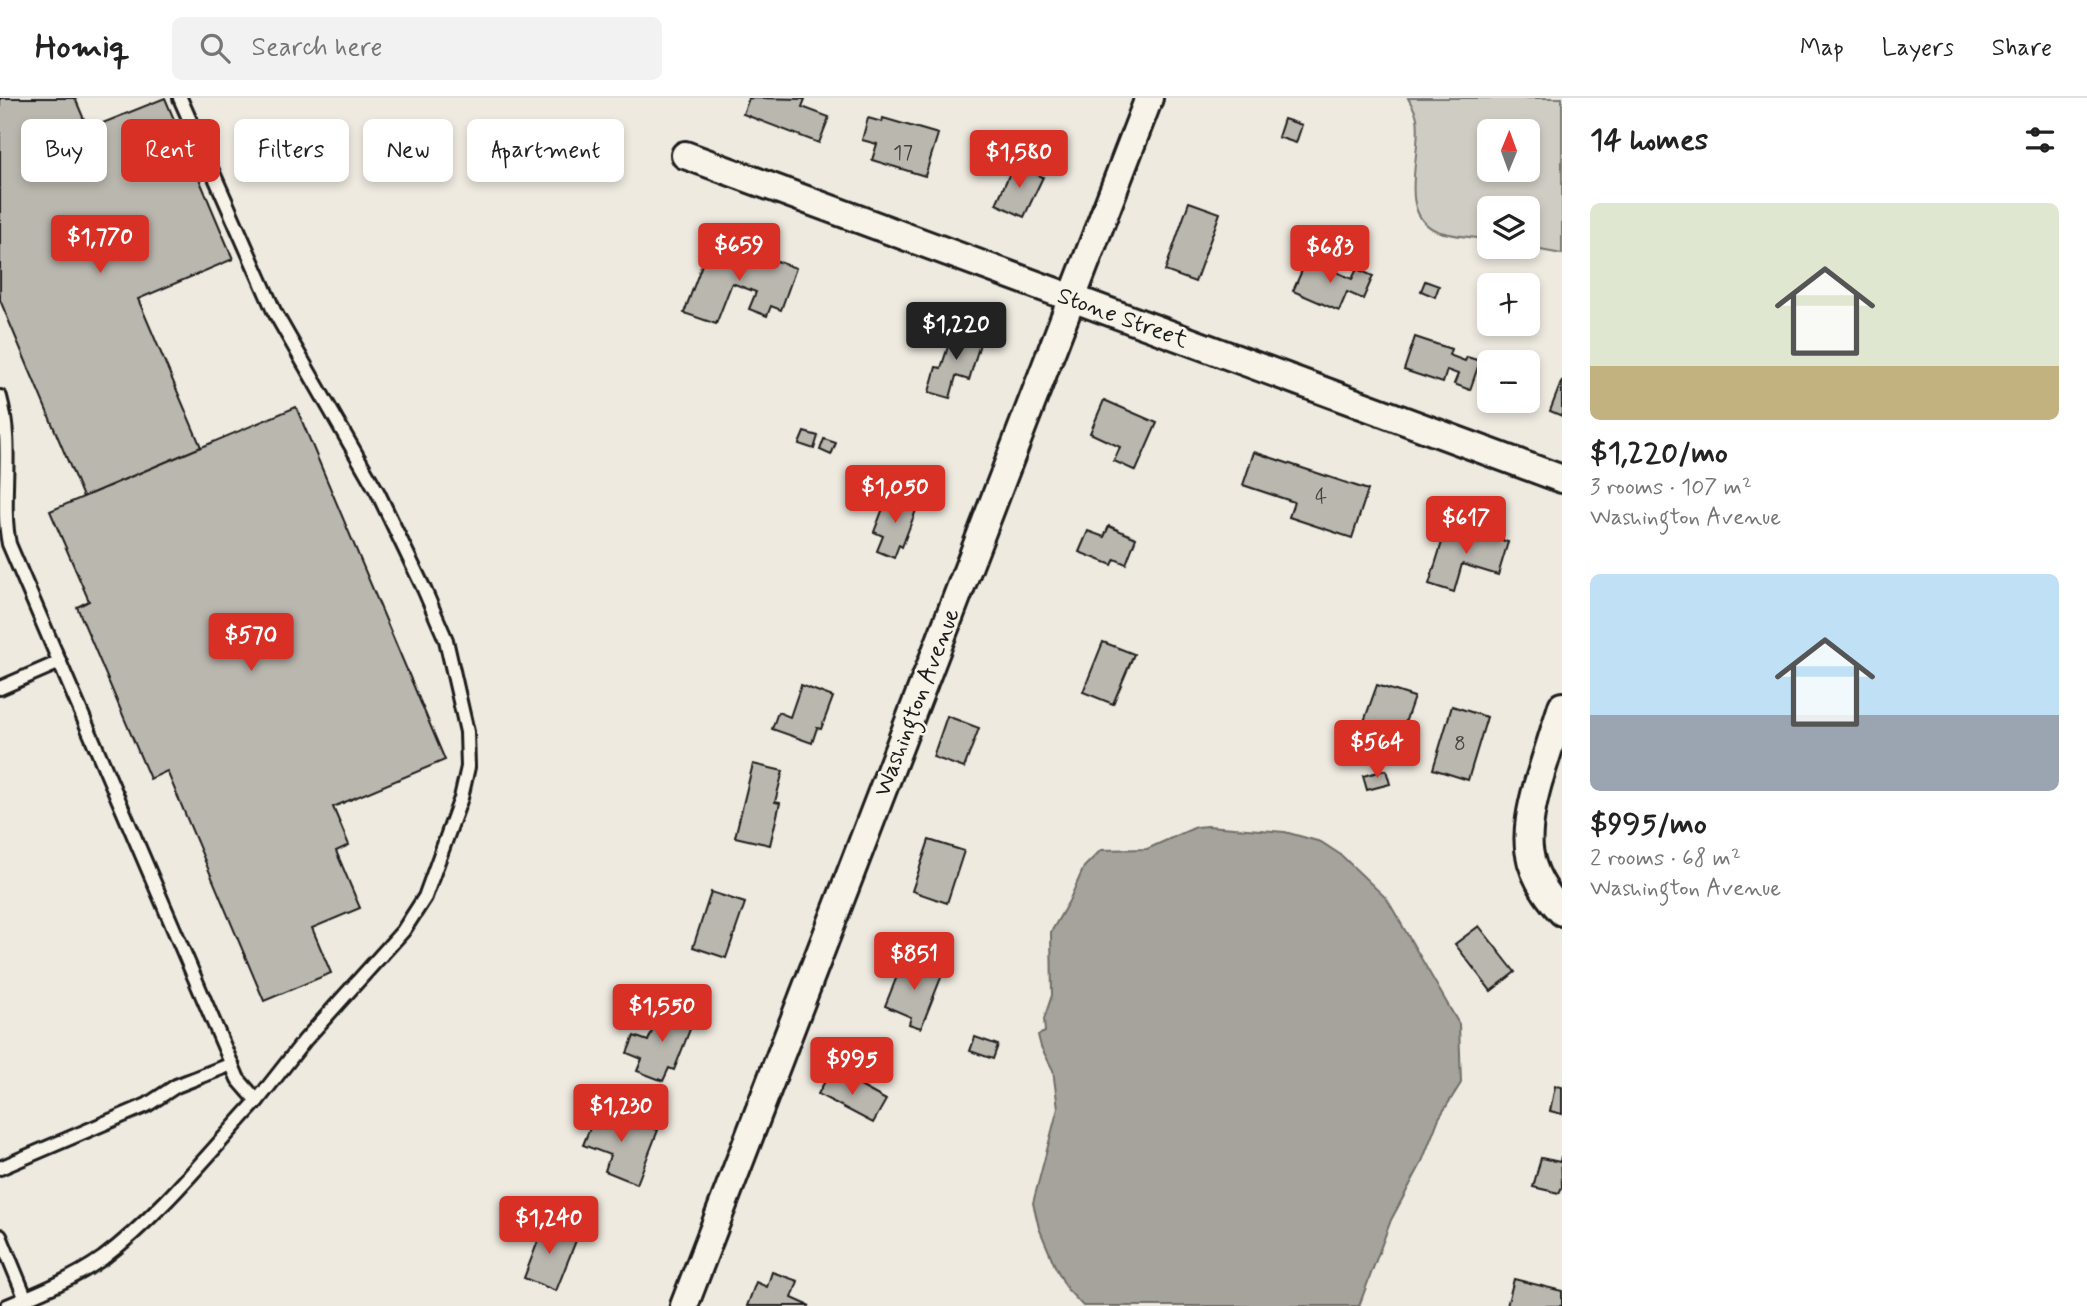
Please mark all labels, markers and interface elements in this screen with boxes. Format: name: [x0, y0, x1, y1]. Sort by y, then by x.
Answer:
search box: [172, 17, 662, 80]
text: Homiq: [35, 26, 130, 70]
icon: search: [196, 29, 234, 67]
text: Search here: [252, 31, 382, 65]
text: Map: [1800, 33, 1844, 64]
text: Layers: [1882, 33, 1954, 64]
text: Share: [1992, 33, 2052, 64]
chip: Buy: [21, 119, 107, 182]
chip: Rent: [121, 119, 220, 182]
chip: Filters: [234, 119, 349, 182]
chip: New: [363, 119, 453, 182]
chip: Apartment: [467, 119, 624, 182]
north arrow: [1477, 119, 1540, 182]
map controls: [1477, 119, 1540, 413]
text: 14 homes: [1590, 121, 1708, 160]
icon: filters: [2021, 121, 2059, 159]
pin: $1,580: [962, 130, 1076, 190]
text: $1,580: [986, 138, 1052, 168]
house number: 17: [893, 139, 913, 167]
button: layers: [1477, 196, 1540, 259]
pin: $1,770: [43, 216, 157, 275]
text: $1,770: [67, 223, 133, 253]
pin: $659: [698, 223, 780, 283]
pin: $683: [1289, 226, 1371, 285]
text: $659: [714, 231, 764, 261]
text: $683: [1306, 233, 1354, 263]
icon: home: [1762, 248, 1888, 374]
button: +: [1477, 273, 1540, 336]
street label: Stone Street: [1053, 280, 1192, 356]
pin: $1,220: [899, 302, 1013, 362]
text: $1,220: [922, 310, 990, 340]
button: −: [1477, 350, 1540, 413]
text: $1,220/mo: [1590, 434, 1728, 473]
pin: $1,050: [838, 466, 952, 525]
text: $1,050: [861, 473, 929, 503]
text: 3 rooms · 107 m²: [1590, 473, 1752, 503]
house number: 4: [1315, 483, 1327, 511]
pin: $617: [1425, 496, 1507, 556]
text: Washington Avenue: [1590, 503, 1781, 533]
text: $617: [1442, 504, 1490, 534]
street label: Washington Avenue: [867, 604, 970, 802]
pin: $570: [210, 614, 292, 673]
icon: home: [1762, 619, 1888, 745]
text: $570: [225, 621, 277, 651]
pin: $564: [1336, 720, 1418, 780]
text: $564: [1350, 728, 1404, 758]
house number: 8: [1454, 730, 1466, 758]
text: $995/mo: [1590, 805, 1707, 844]
text: 2 rooms · 68 m²: [1590, 844, 1741, 874]
text: Washington Avenue: [1590, 874, 1781, 904]
pin: $851: [873, 932, 955, 992]
text: $851: [890, 940, 938, 970]
pin: $1,550: [605, 984, 719, 1044]
text: $1,550: [629, 992, 695, 1022]
pin: $995: [811, 1038, 893, 1097]
text: $995: [826, 1045, 878, 1075]
pin: $1,230: [564, 1084, 678, 1144]
text: $1,230: [589, 1092, 653, 1122]
pin: $1,240: [492, 1196, 606, 1256]
text: $1,240: [515, 1204, 583, 1234]

